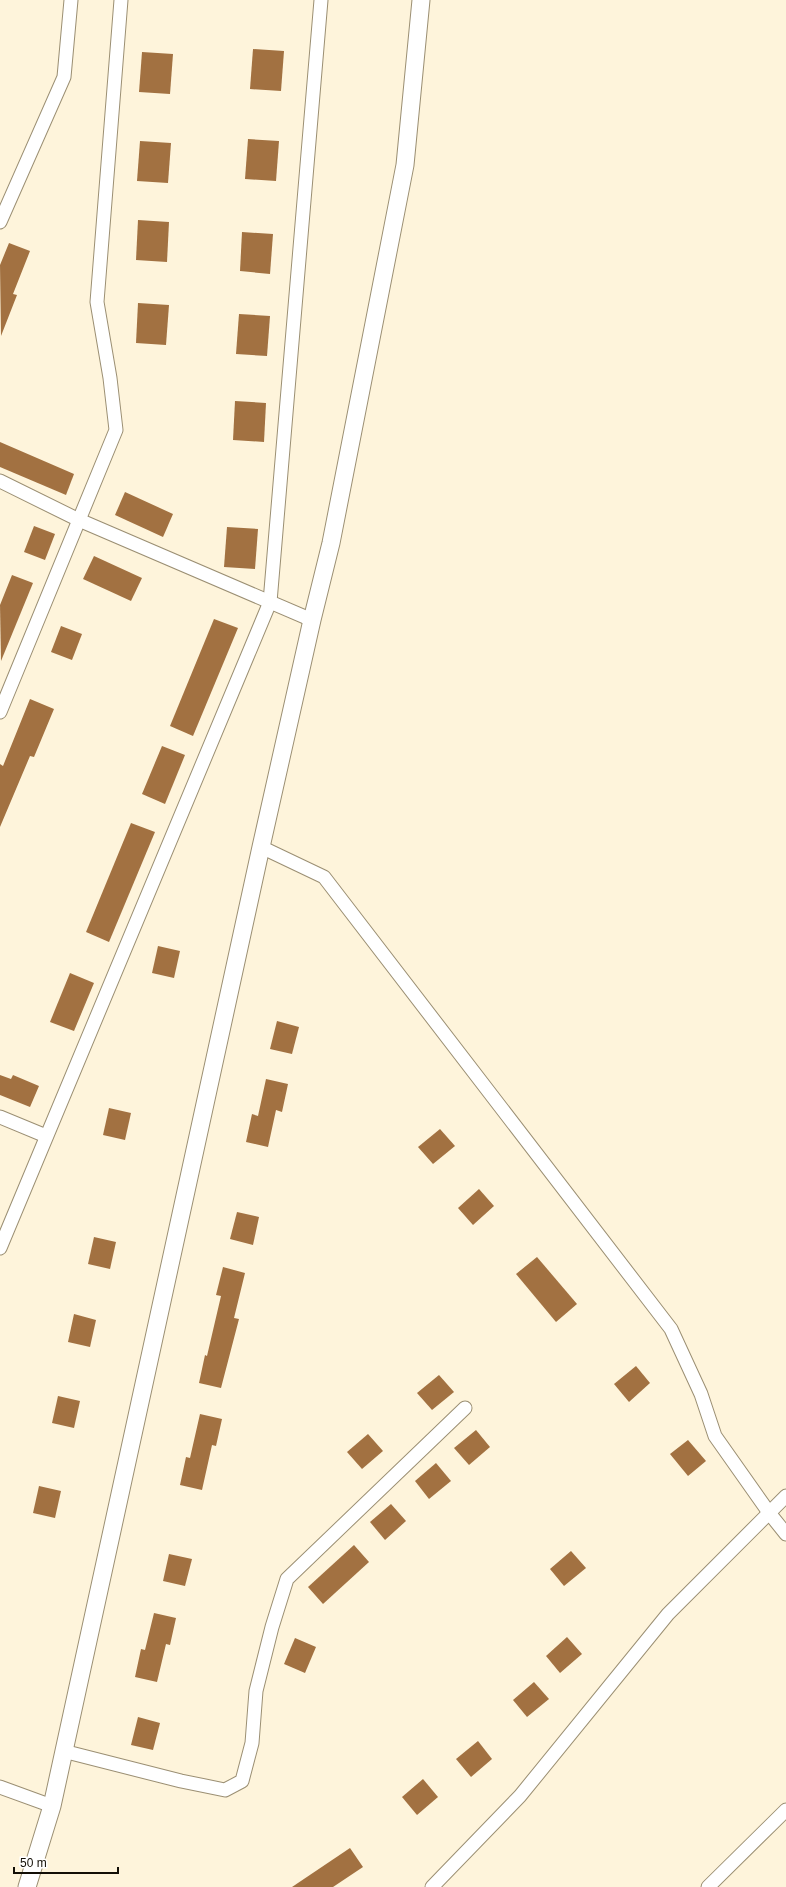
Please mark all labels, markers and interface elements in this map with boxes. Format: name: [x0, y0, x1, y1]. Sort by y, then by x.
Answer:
scale bar: [14, 1849, 118, 1875]
text: 50 m: [20, 1856, 47, 1870]

